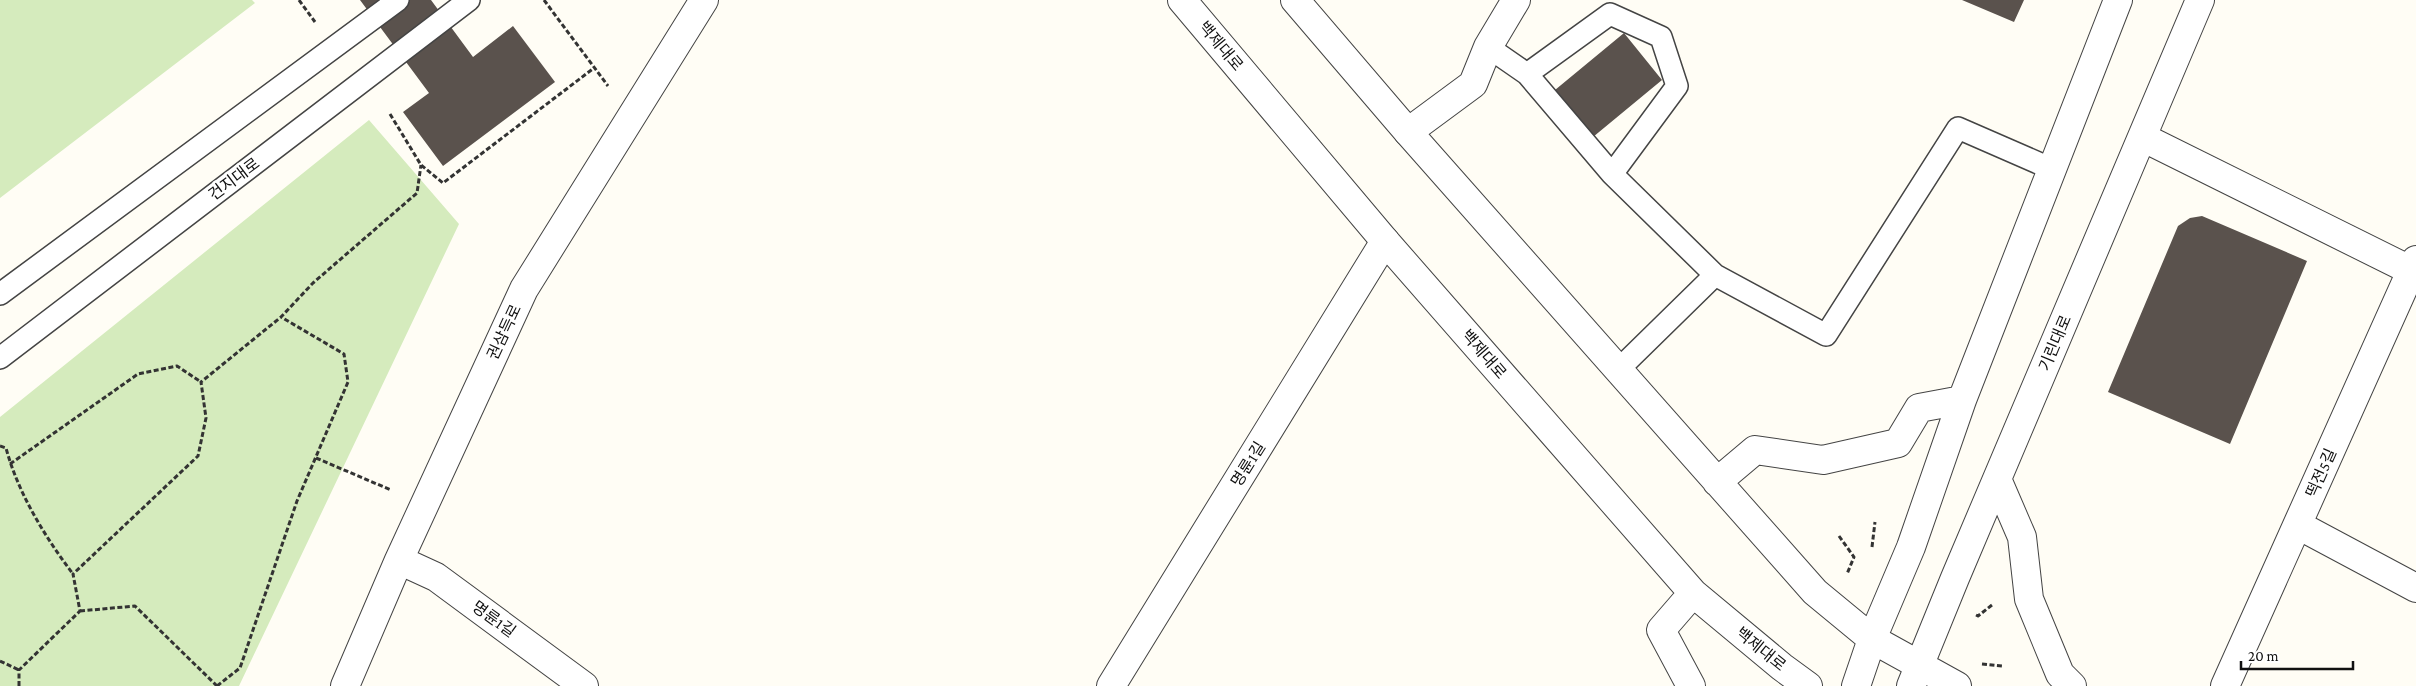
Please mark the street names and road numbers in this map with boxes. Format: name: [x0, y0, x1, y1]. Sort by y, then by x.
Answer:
street label: 백제대로: [1196, 18, 1247, 74]
street label: 건지대로: [205, 154, 263, 204]
street label: 권삼득로: [484, 301, 524, 362]
street label: 기린대로: [2036, 312, 2074, 373]
street label: 백제대로: [1458, 326, 1510, 382]
street label: 명륜1길: [1228, 439, 1268, 489]
street label: 떡전5길: [2303, 446, 2339, 500]
street label: 명륜1길: [469, 598, 519, 640]
street label: 백제대로: [1733, 624, 1789, 674]

